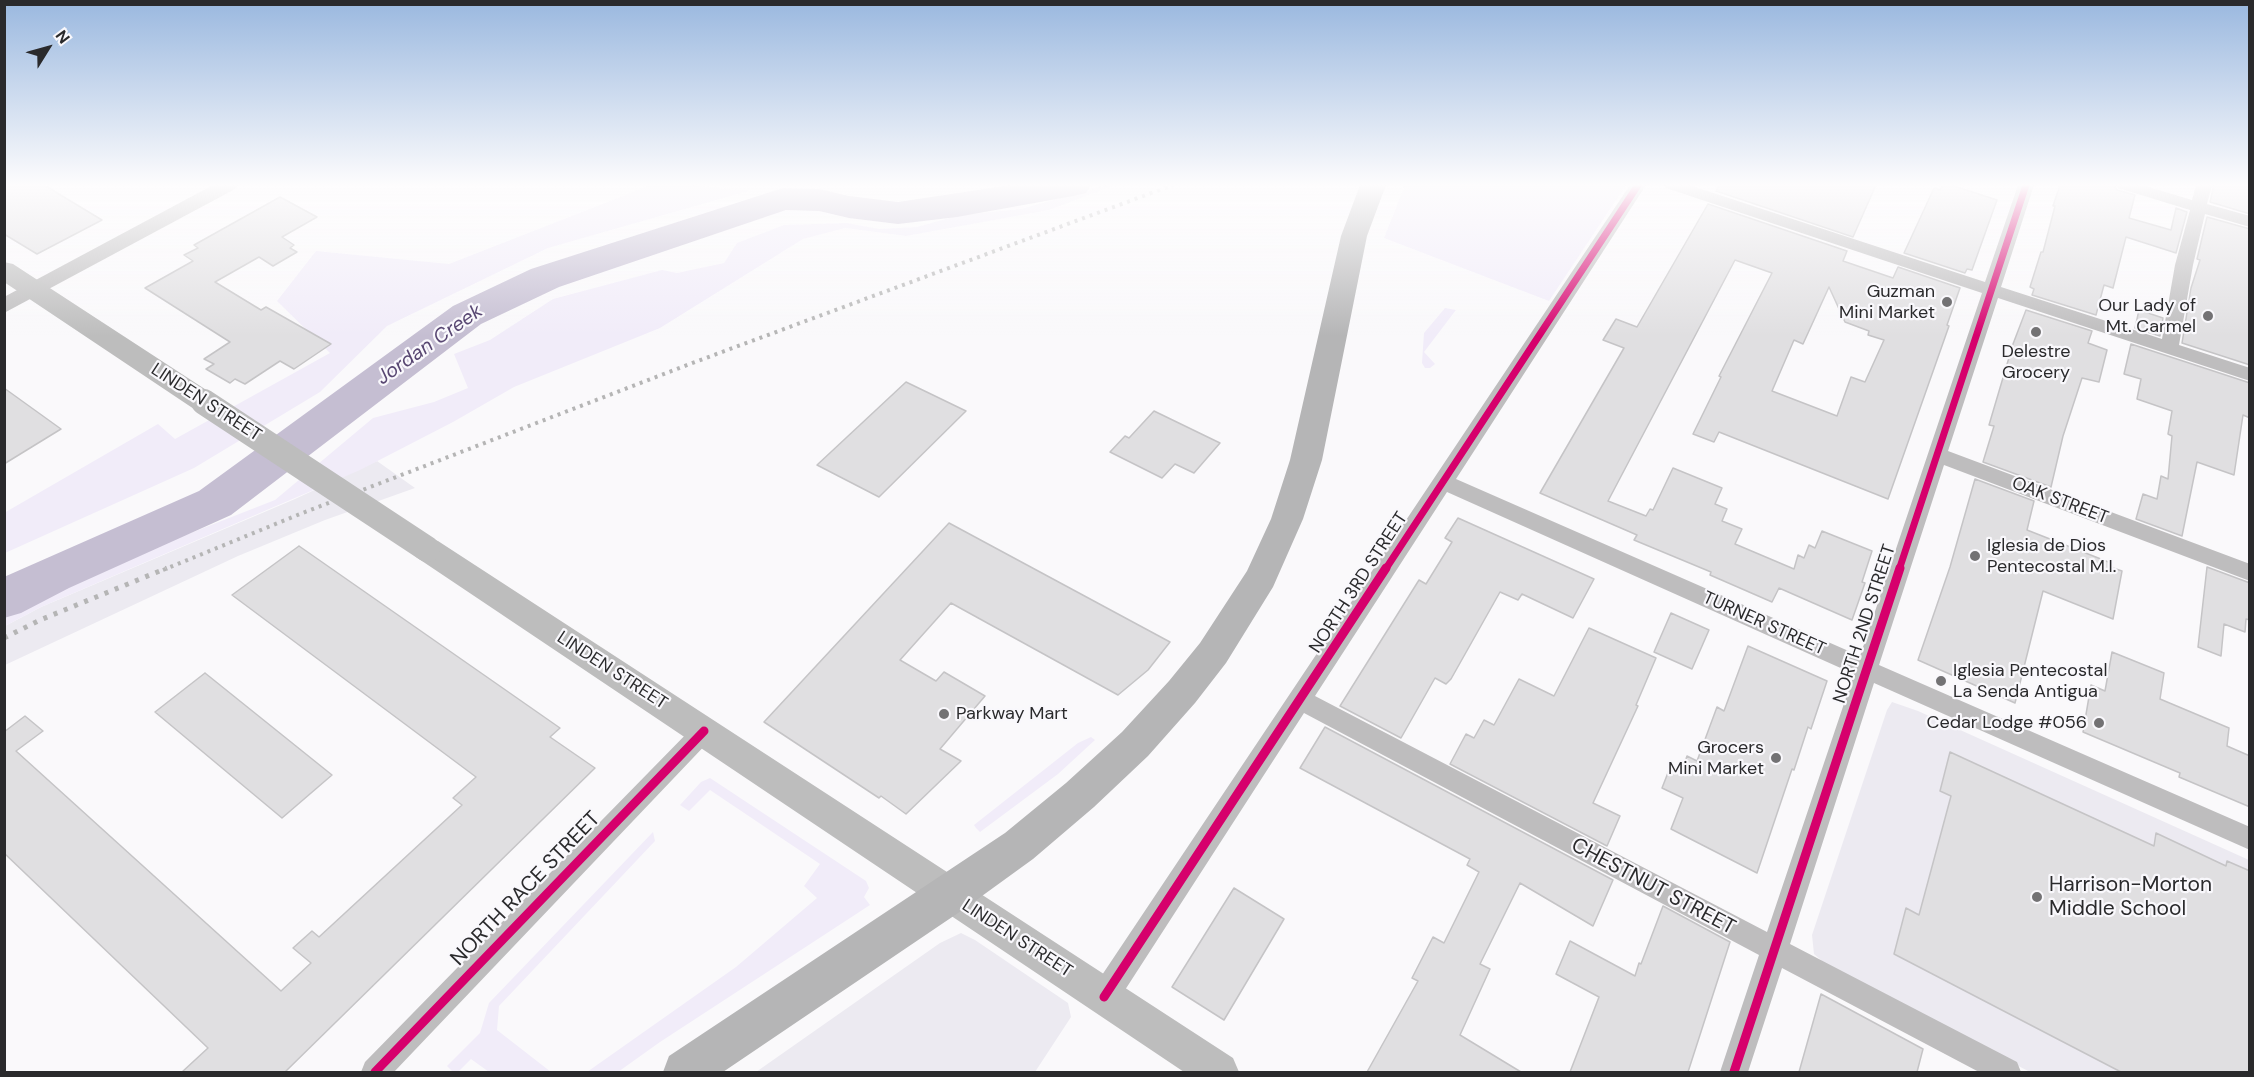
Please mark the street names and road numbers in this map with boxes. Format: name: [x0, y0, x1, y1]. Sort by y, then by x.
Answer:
street label: LINDEN STREET: [147, 359, 265, 447]
street label: OAK STREET: [2009, 473, 2111, 529]
street label: NORTH 3RD STREET: [1305, 508, 1413, 658]
street label: NORTH 2ND STREET: [1829, 542, 1901, 706]
street label: TURNER STREET: [1699, 587, 1829, 661]
street label: LINDEN STREET: [553, 627, 671, 715]
street label: NORTH RACE STREET: [446, 807, 606, 971]
street label: CHESTNUT STREET: [1567, 833, 1739, 941]
street label: LINDEN STREET: [958, 895, 1076, 983]

